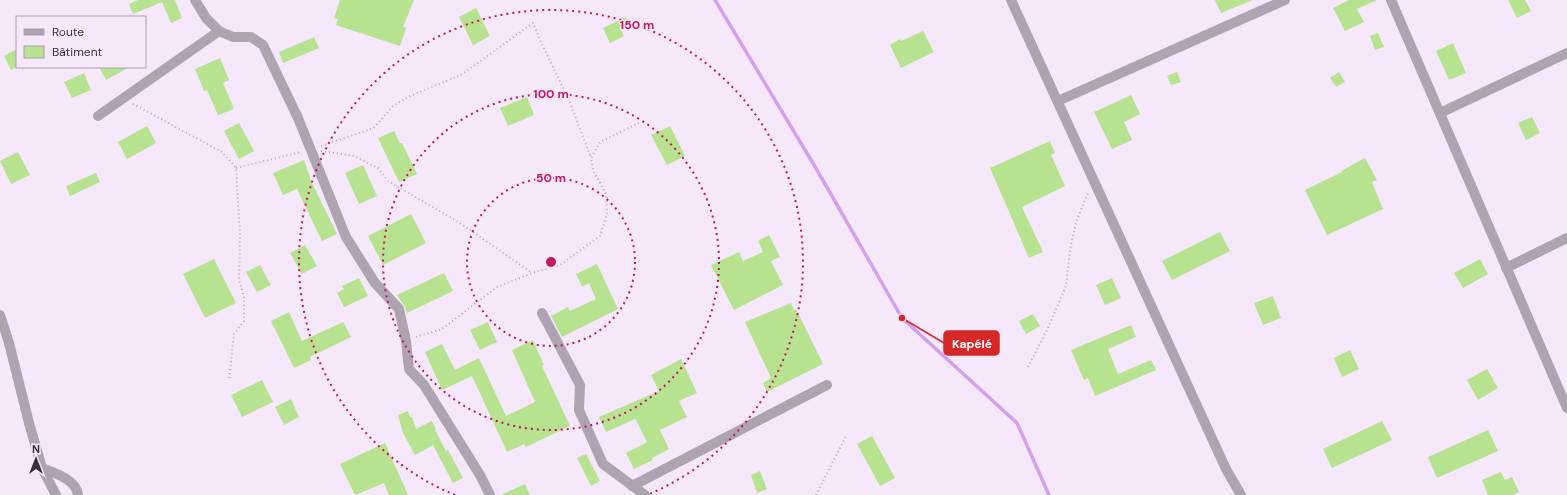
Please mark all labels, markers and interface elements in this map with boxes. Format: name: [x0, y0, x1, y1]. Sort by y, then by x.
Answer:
legend: [16, 16, 146, 68]
text: 150 m: [620, 17, 654, 33]
text: Route: [52, 24, 84, 40]
text: Bâtiment: [52, 44, 103, 60]
text: 100 m: [533, 86, 569, 102]
text: 50 m: [536, 170, 566, 186]
centre of rings: [544, 255, 558, 269]
callout: Kapélé: [944, 331, 999, 355]
text: Kapélé: [952, 336, 992, 352]
north arrow: [16, 439, 56, 479]
text: N: [32, 442, 40, 456]

